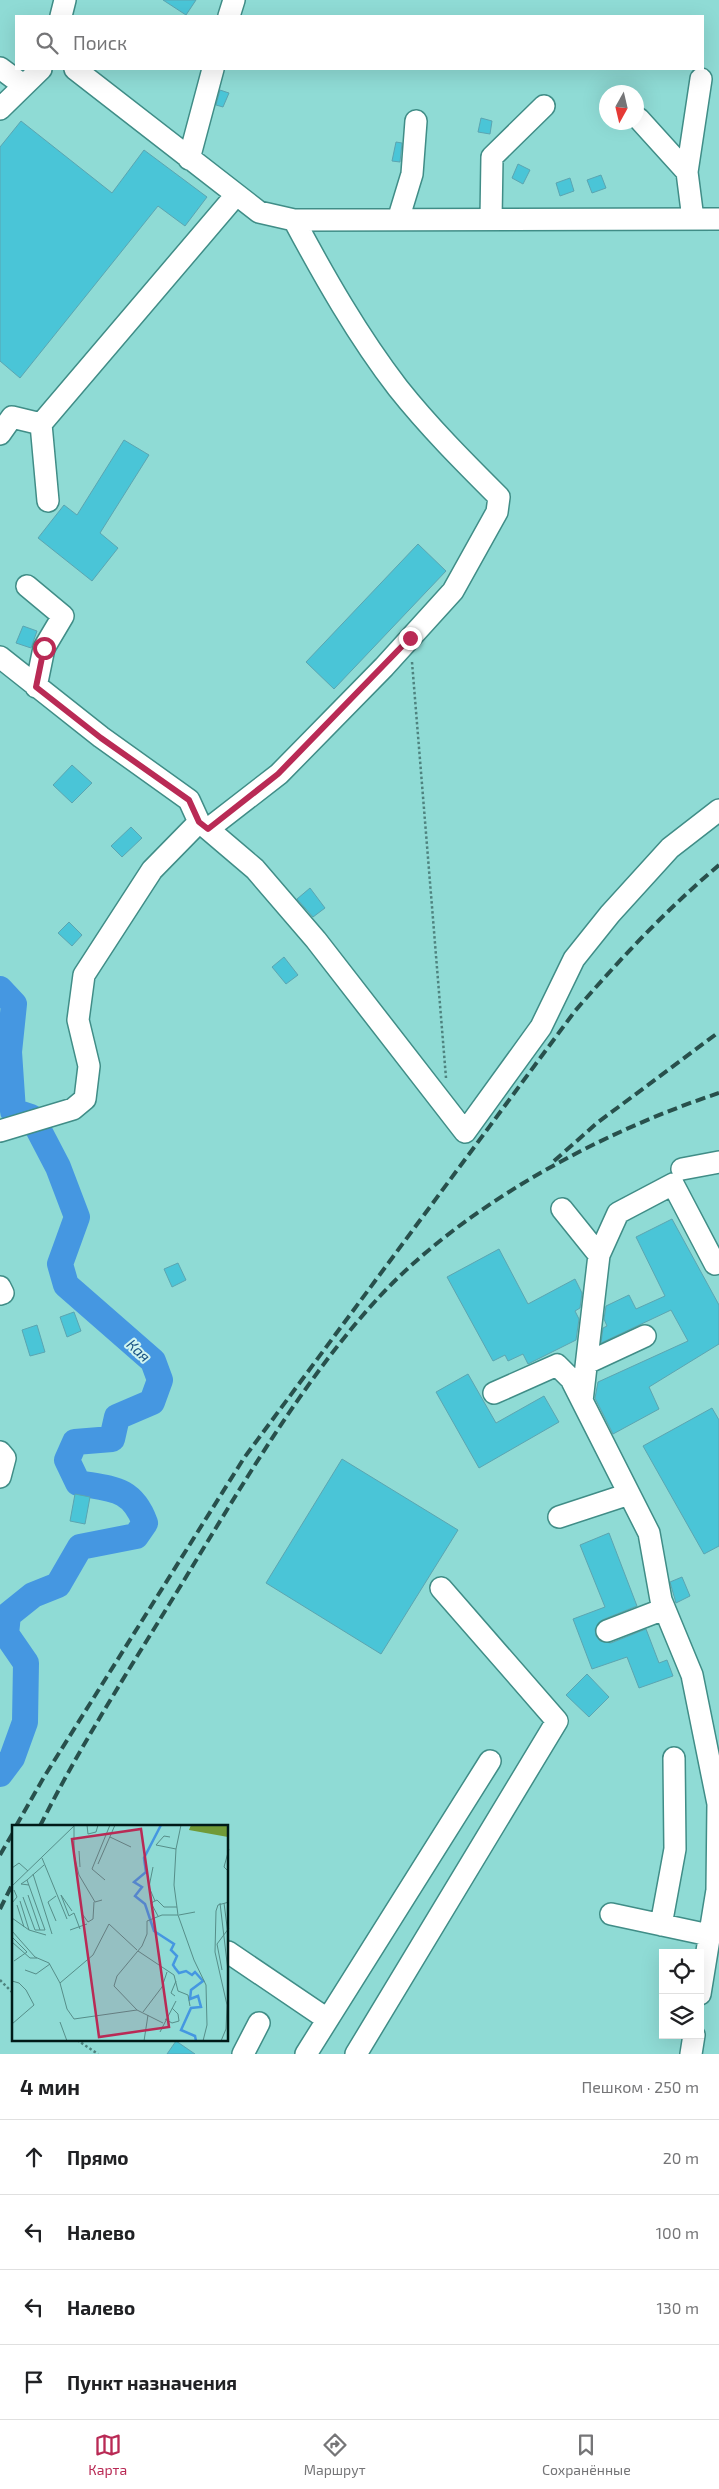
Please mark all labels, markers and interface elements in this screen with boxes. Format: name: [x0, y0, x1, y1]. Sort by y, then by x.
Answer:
search box: [15, 15, 704, 70]
icon: search: [33, 29, 61, 57]
text: Поиск: [73, 31, 127, 54]
north arrow: [599, 85, 644, 130]
route end: [399, 627, 422, 650]
route start: [33, 637, 56, 660]
water label: Кая: [124, 1335, 154, 1365]
inset map: [12, 1825, 229, 2042]
map controls: [659, 1949, 704, 2039]
button: locate: [659, 1949, 704, 1994]
button: layers: [659, 1994, 704, 2039]
text: 4 мин: [20, 2074, 80, 2099]
text: Пешком · 250 m: [581, 2077, 699, 2096]
icon: ahead: [20, 2143, 48, 2171]
text: Прямо: [67, 2146, 129, 2169]
text: 20 m: [663, 2148, 699, 2167]
icon: left: [20, 2218, 48, 2246]
text: Налево: [67, 2221, 135, 2244]
text: 100 m: [656, 2223, 699, 2242]
icon: left: [20, 2293, 48, 2321]
text: Налево: [67, 2296, 135, 2319]
text: 130 m: [657, 2298, 699, 2317]
icon: arrive: [20, 2368, 48, 2396]
text: Пункт назначения: [67, 2371, 237, 2394]
tab: Карта: [88, 2431, 127, 2478]
tab: Маршрут: [304, 2431, 366, 2478]
tab: Сохранённые: [542, 2431, 631, 2478]

